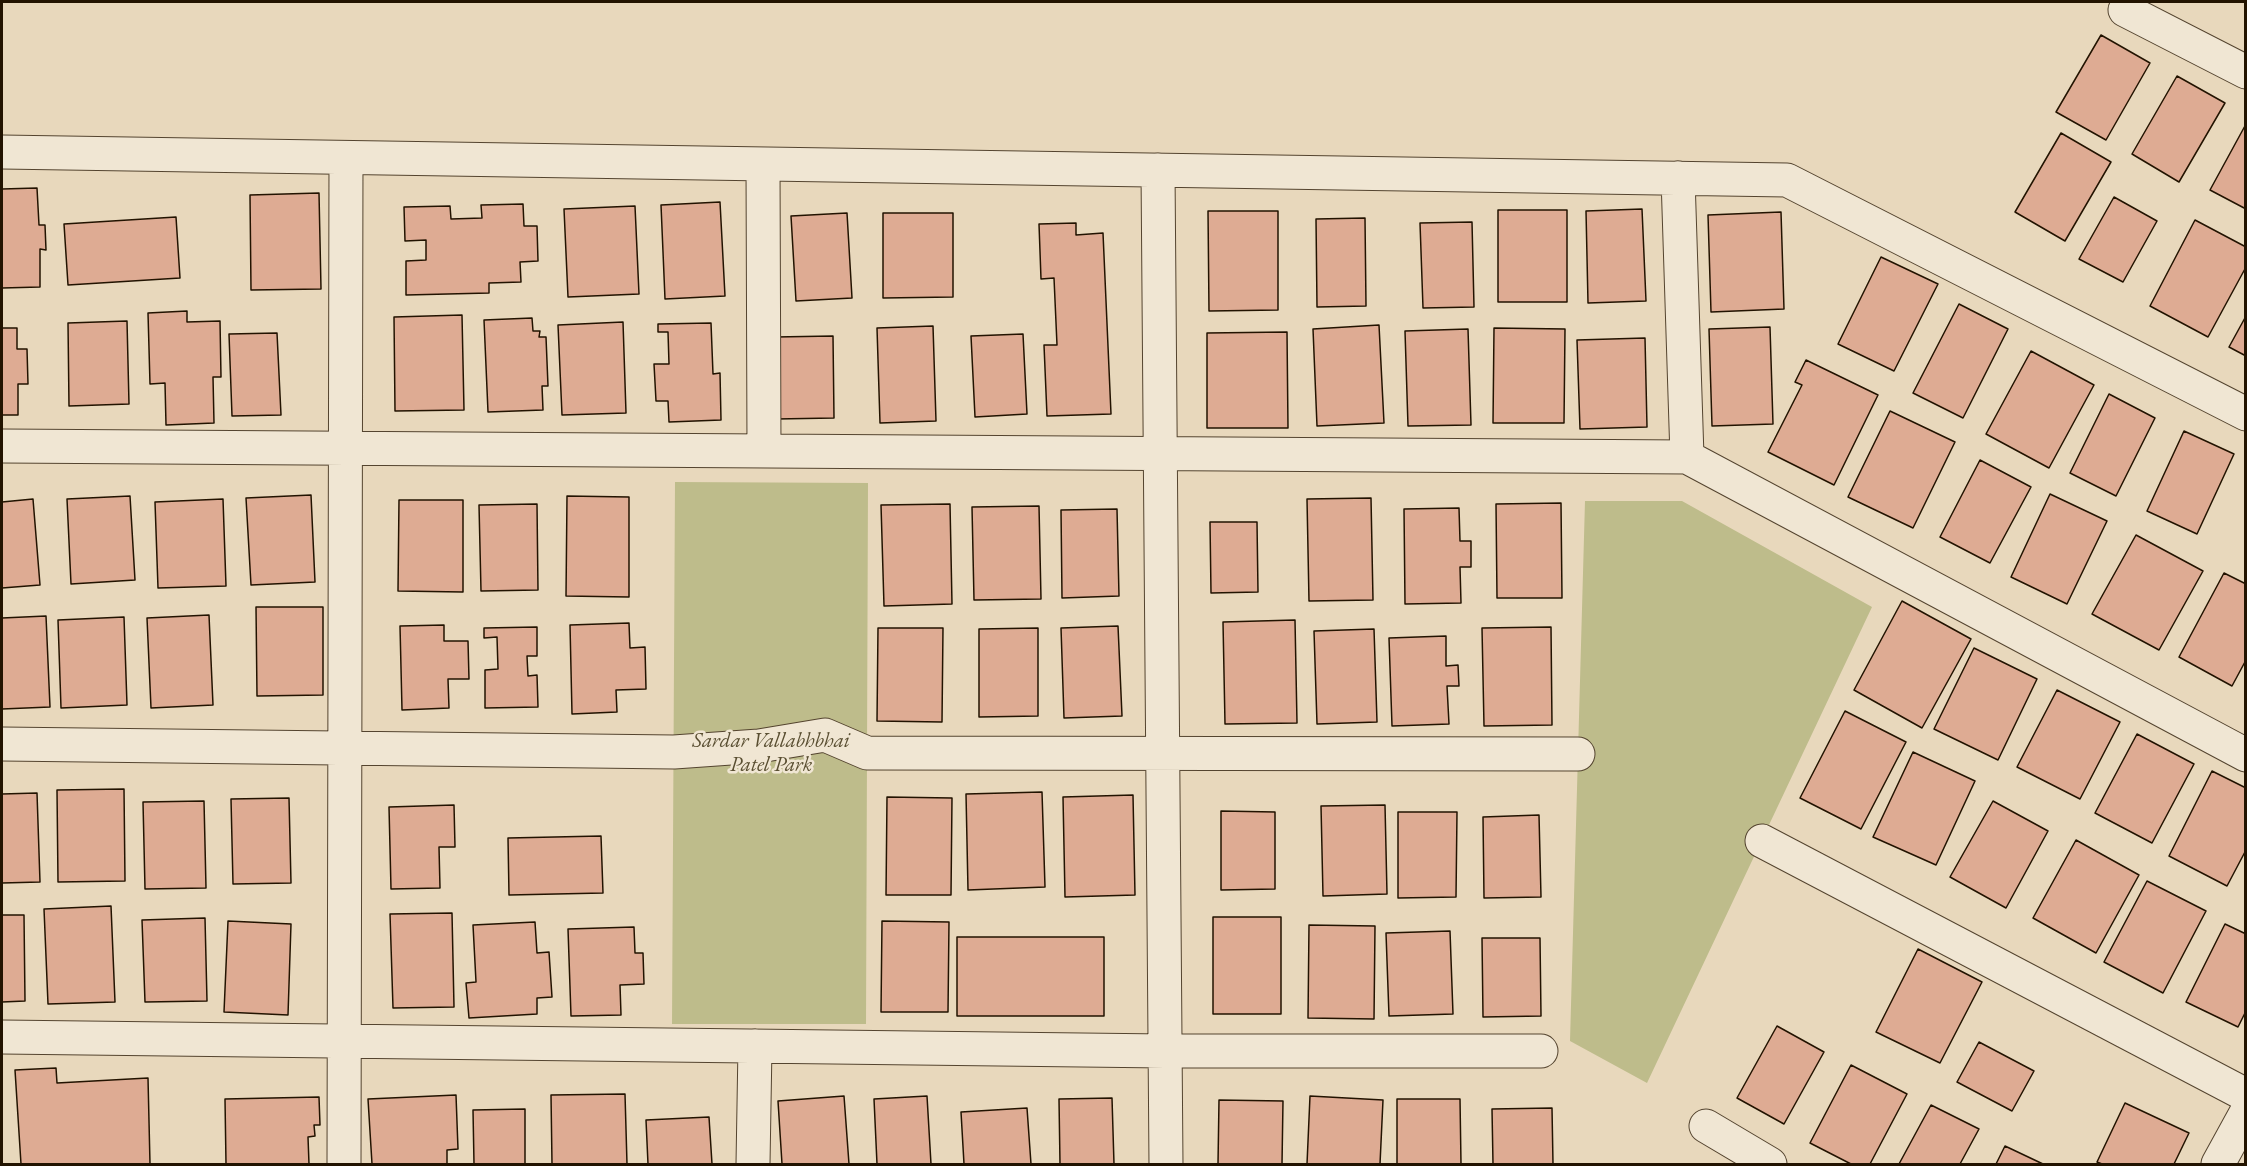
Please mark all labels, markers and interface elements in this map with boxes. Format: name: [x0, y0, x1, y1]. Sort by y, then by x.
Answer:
park label: Sardar Vallabhbhai Patel Park: [692, 728, 850, 778]

